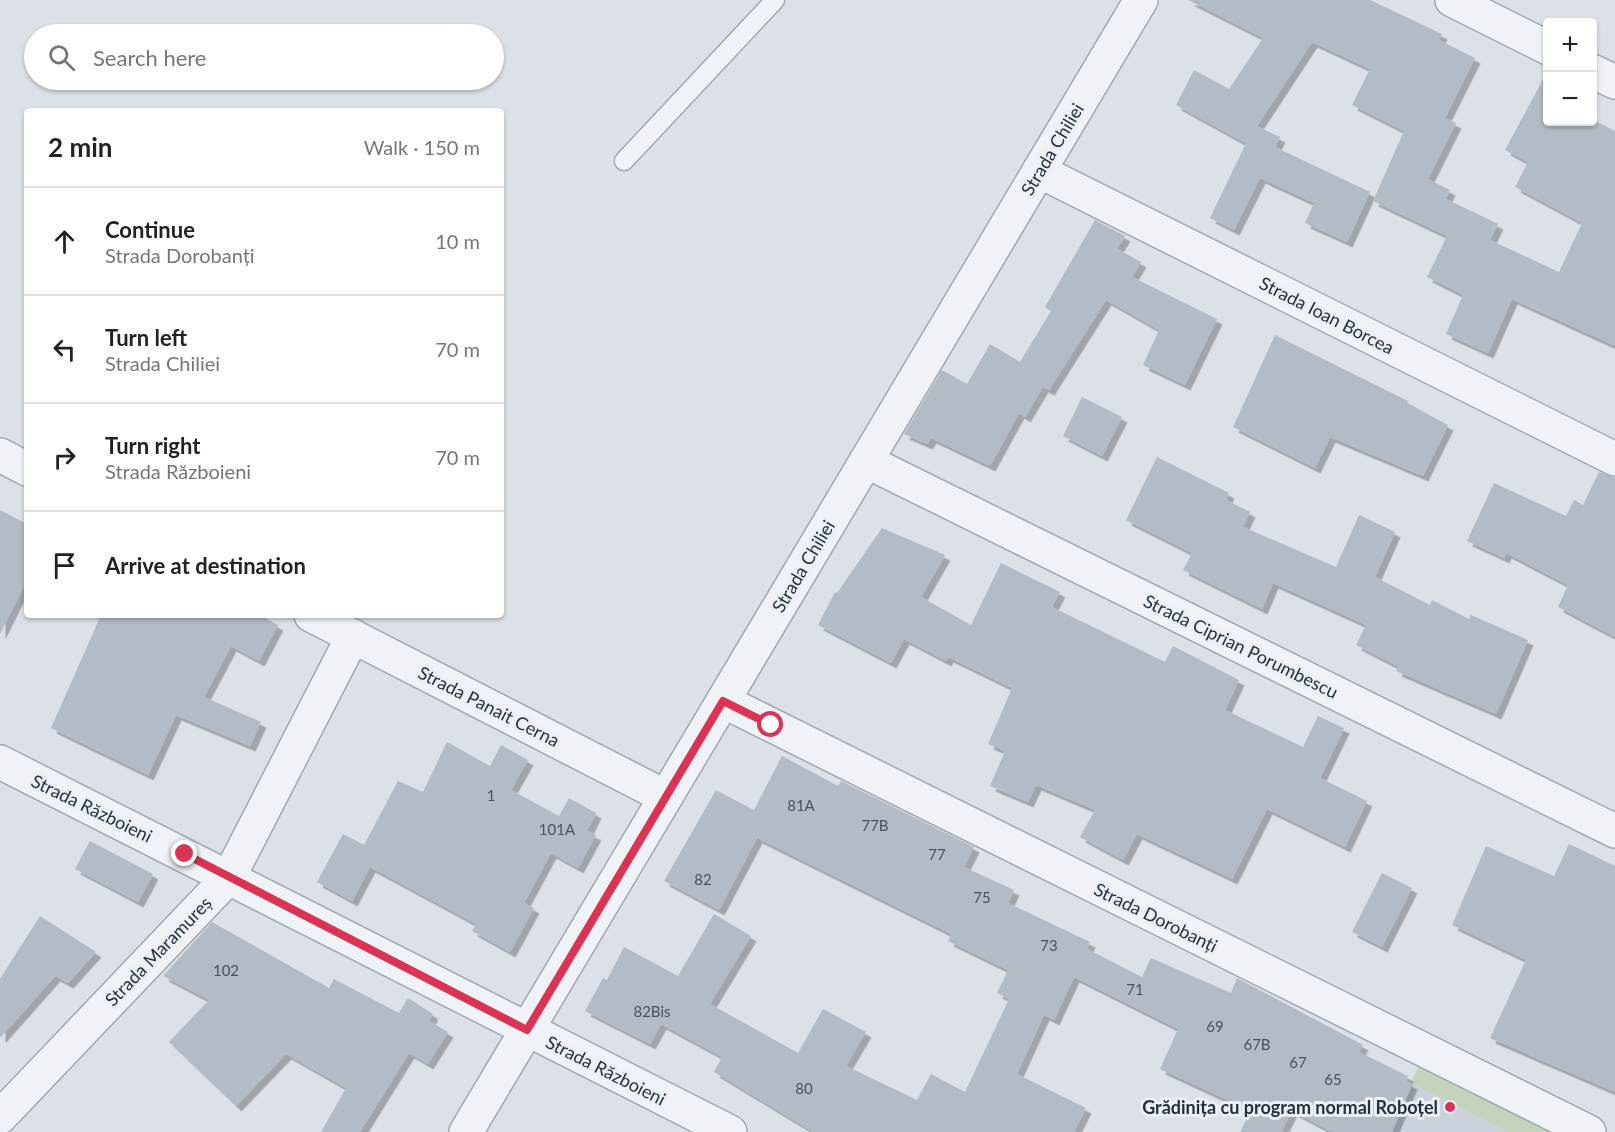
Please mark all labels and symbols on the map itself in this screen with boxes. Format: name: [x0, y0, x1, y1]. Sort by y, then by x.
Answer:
street label: Strada Chiliei: [1016, 99, 1088, 199]
street label: Strada Ioan Borcea: [1256, 272, 1398, 358]
street label: Strada Chiliei: [767, 516, 839, 616]
street label: Strada Ciprian Porumbescu: [1140, 589, 1342, 703]
street label: Strada Panait Cerna: [415, 661, 563, 751]
route start: [757, 711, 783, 737]
street label: Strada Războieni: [28, 769, 156, 847]
house number: 1: [487, 786, 495, 804]
house number: 81A: [787, 796, 816, 814]
house number: 77B: [861, 816, 889, 834]
house number: 101A: [539, 820, 576, 838]
route end: [171, 840, 197, 866]
house number: 77: [928, 845, 946, 863]
house number: 82: [694, 870, 712, 888]
street label: Strada Dorobanți: [1091, 878, 1221, 956]
house number: 75: [973, 888, 991, 906]
street label: Strada Maramureș: [100, 891, 216, 1010]
house number: 73: [1040, 936, 1058, 954]
house number: 102: [213, 961, 239, 979]
house number: 71: [1126, 980, 1144, 998]
house number: 82Bis: [633, 1002, 671, 1020]
house number: 69: [1206, 1017, 1224, 1035]
street label: Strada Războieni: [542, 1030, 670, 1110]
house number: 67B: [1243, 1035, 1271, 1053]
house number: 67: [1289, 1053, 1307, 1071]
house number: 65: [1324, 1070, 1342, 1088]
house number: 80: [795, 1079, 813, 1097]
place label: Grădinița cu program normal Roboțel: [1142, 1096, 1438, 1118]
marker: Grădinița cu program normal Roboțel: [1443, 1100, 1457, 1114]

